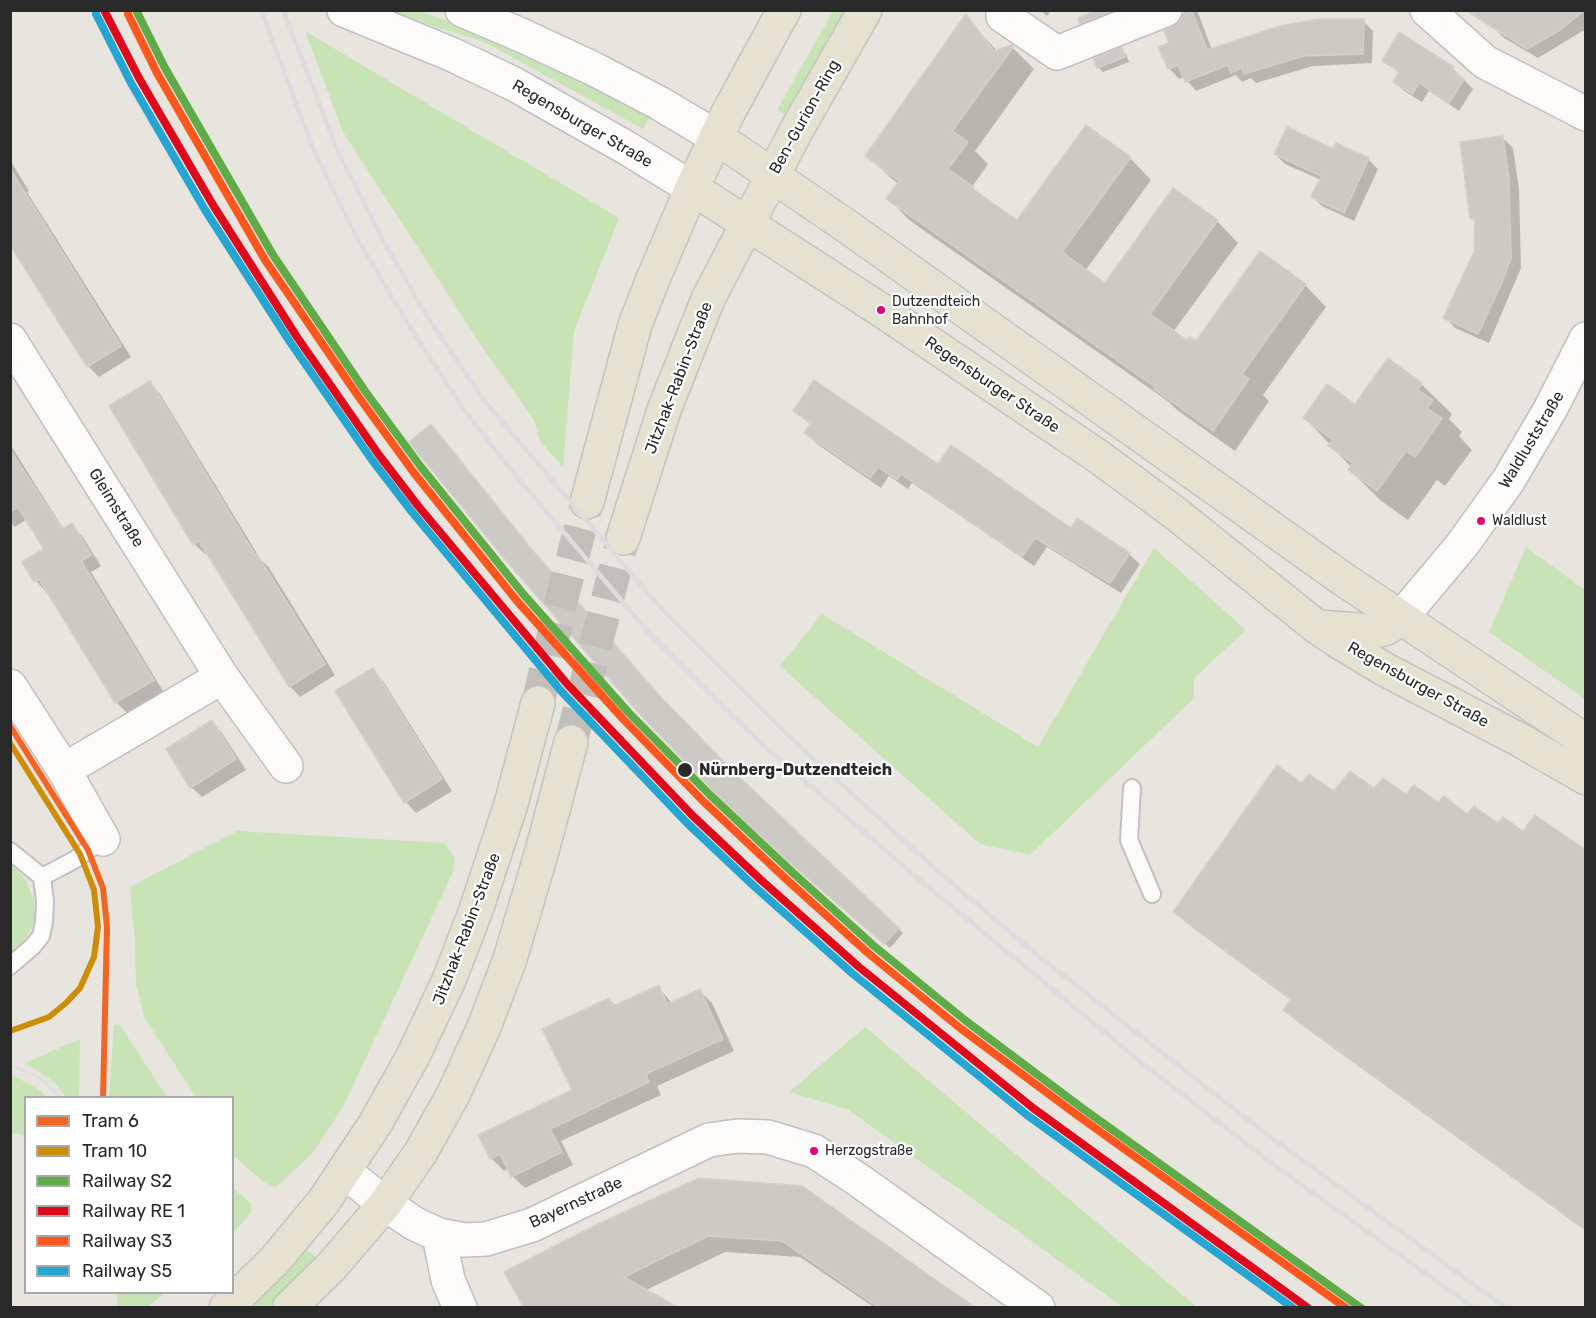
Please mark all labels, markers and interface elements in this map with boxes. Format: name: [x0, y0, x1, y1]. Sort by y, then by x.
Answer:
street label: Ben-Gurion-Ring: [766, 57, 844, 177]
street label: Regensburger Straße: [508, 76, 656, 172]
place label: Dutzendteich Bahnhof: [892, 294, 980, 326]
street label: Jitzhak-Rabin-Straße: [641, 299, 717, 457]
marker: Dutzendteich Bahnhof: [875, 304, 887, 316]
street label: Regensburger Straße: [921, 333, 1063, 437]
street label: Waldluststraße: [1495, 388, 1569, 492]
street label: Gleimstraße: [84, 465, 148, 551]
place label: Waldlust: [1492, 513, 1547, 529]
marker: Waldlust: [1475, 515, 1487, 527]
street label: Regensburger Straße: [1344, 638, 1492, 732]
place label: Nürnberg-Dutzendteich: [699, 760, 892, 780]
marker: Nürnberg-Dutzendteich: [676, 761, 694, 779]
street label: Jitzhak-Rabin-Straße: [429, 850, 505, 1008]
legend: [24, 1096, 234, 1294]
text: Tram 6: [82, 1110, 139, 1132]
text: Tram 10: [82, 1140, 147, 1162]
place label: Herzogstraße: [825, 1143, 913, 1159]
marker: Herzogstraße: [808, 1145, 820, 1157]
text: Railway S2: [82, 1170, 172, 1192]
street label: Bayernstraße: [527, 1173, 625, 1233]
text: Railway RE 1: [82, 1200, 185, 1222]
text: Railway S3: [82, 1230, 172, 1252]
text: Railway S5: [82, 1260, 172, 1282]

